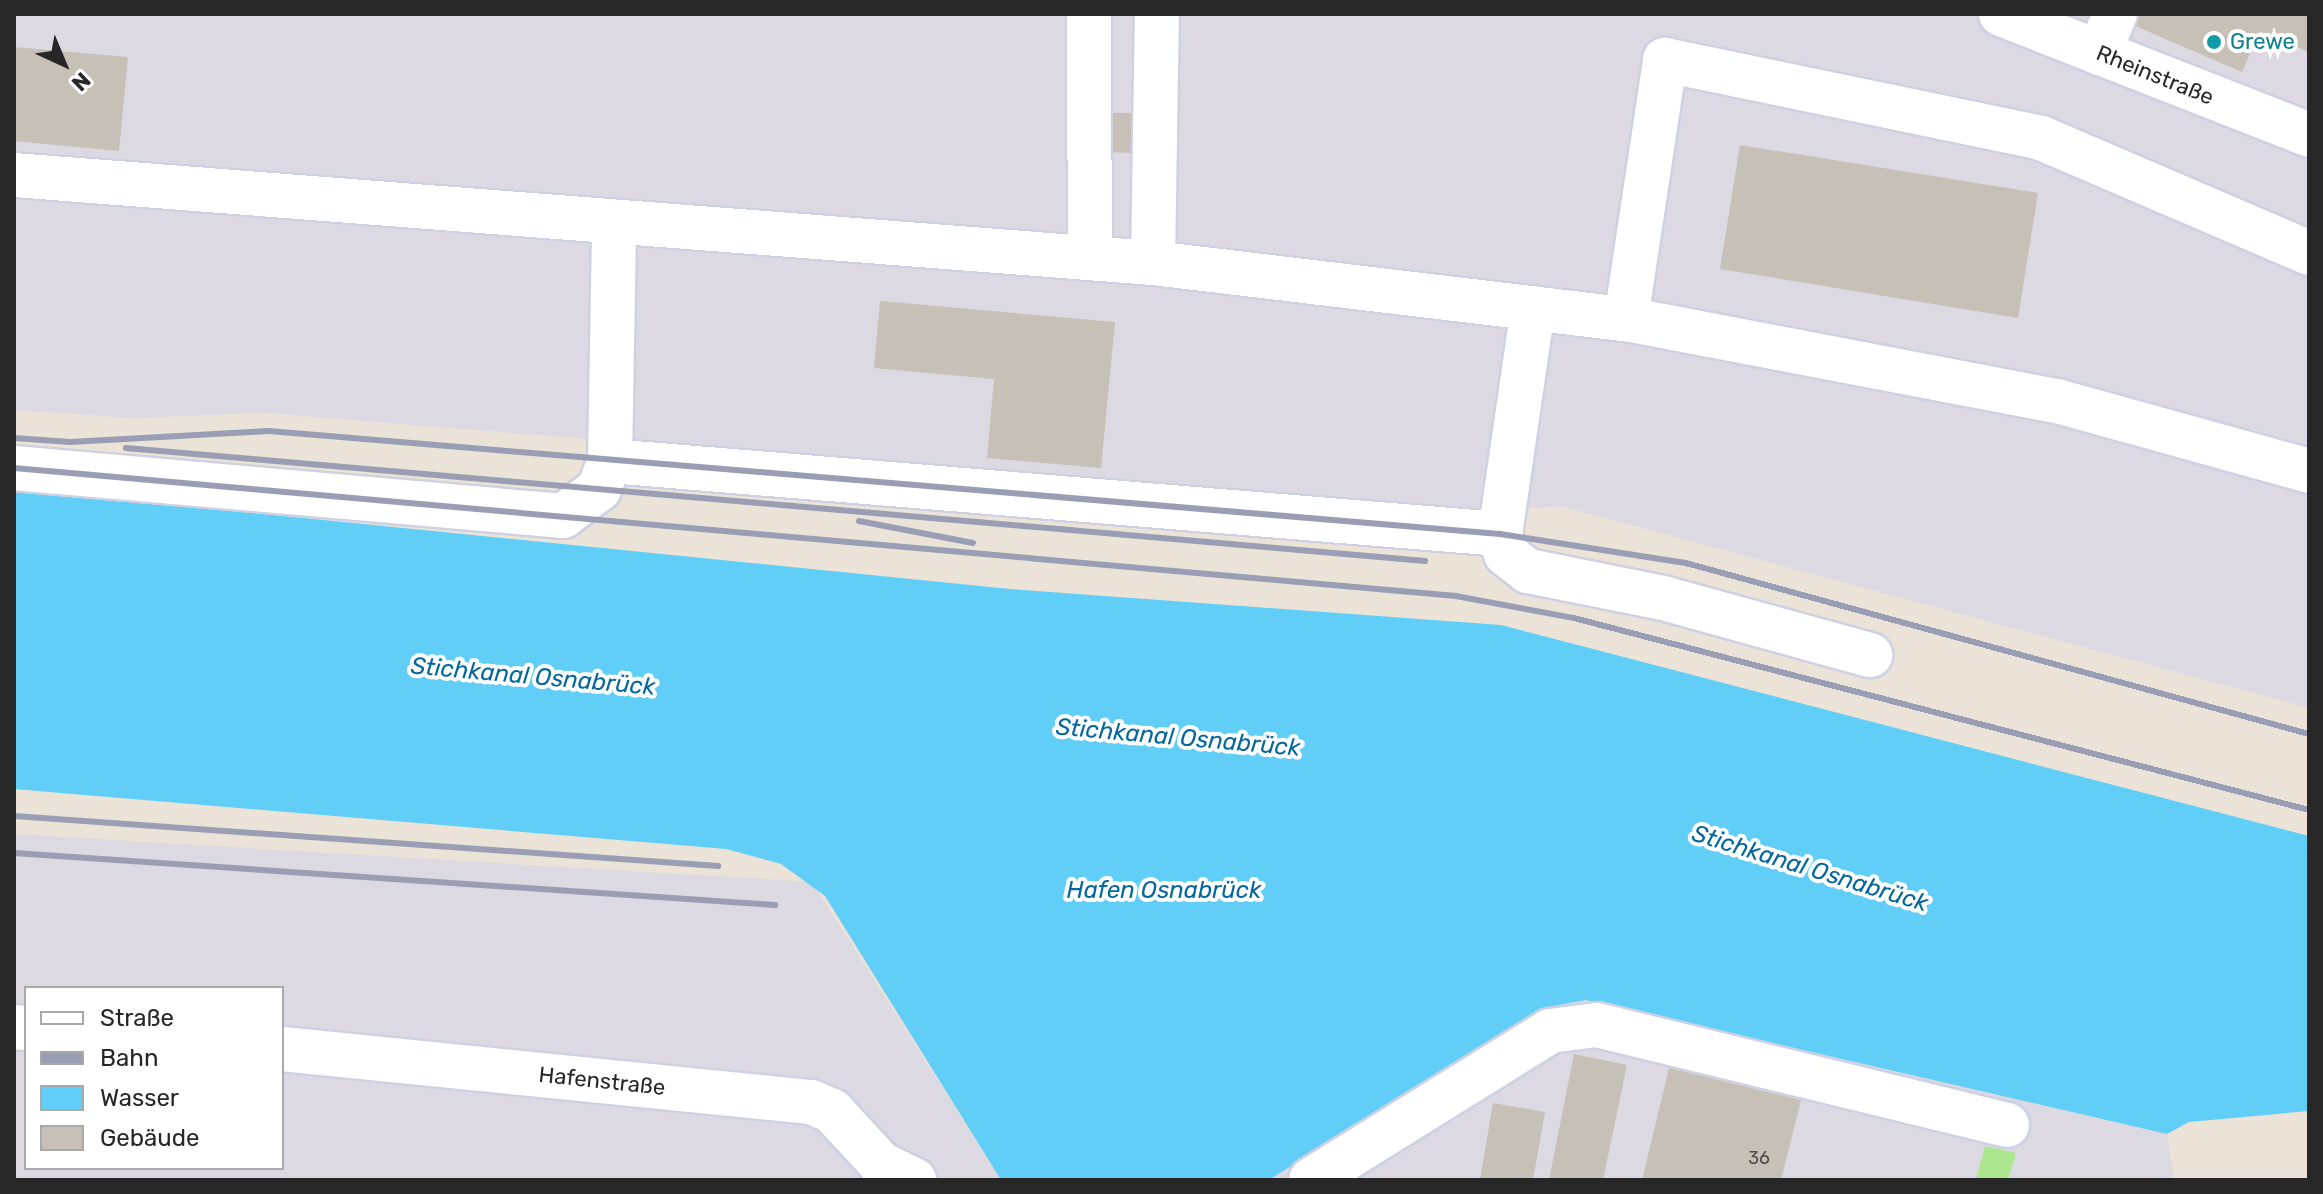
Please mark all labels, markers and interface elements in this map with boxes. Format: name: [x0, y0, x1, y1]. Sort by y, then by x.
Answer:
north arrow: [24, 24, 104, 104]
place label: Grewe: [2230, 29, 2295, 55]
marker: Grewe: [2205, 33, 2223, 51]
street label: Rheinstraße: [2092, 39, 2218, 111]
text: N: [66, 66, 96, 97]
water label: Stichkanal Osnabrück: [410, 652, 656, 702]
water label: Stichkanal Osnabrück: [1055, 713, 1301, 763]
water label: Stichkanal Osnabrück: [1689, 819, 1931, 919]
water label: Hafen Osnabrück: [1067, 877, 1261, 905]
legend: [24, 986, 284, 1170]
text: Straße: [100, 1004, 174, 1032]
text: Bahn: [100, 1044, 158, 1072]
street label: Hafenstraße: [537, 1061, 667, 1101]
text: Wasser: [100, 1084, 179, 1112]
text: Gebäude: [100, 1124, 199, 1152]
house number: 36: [1748, 1147, 1770, 1169]

